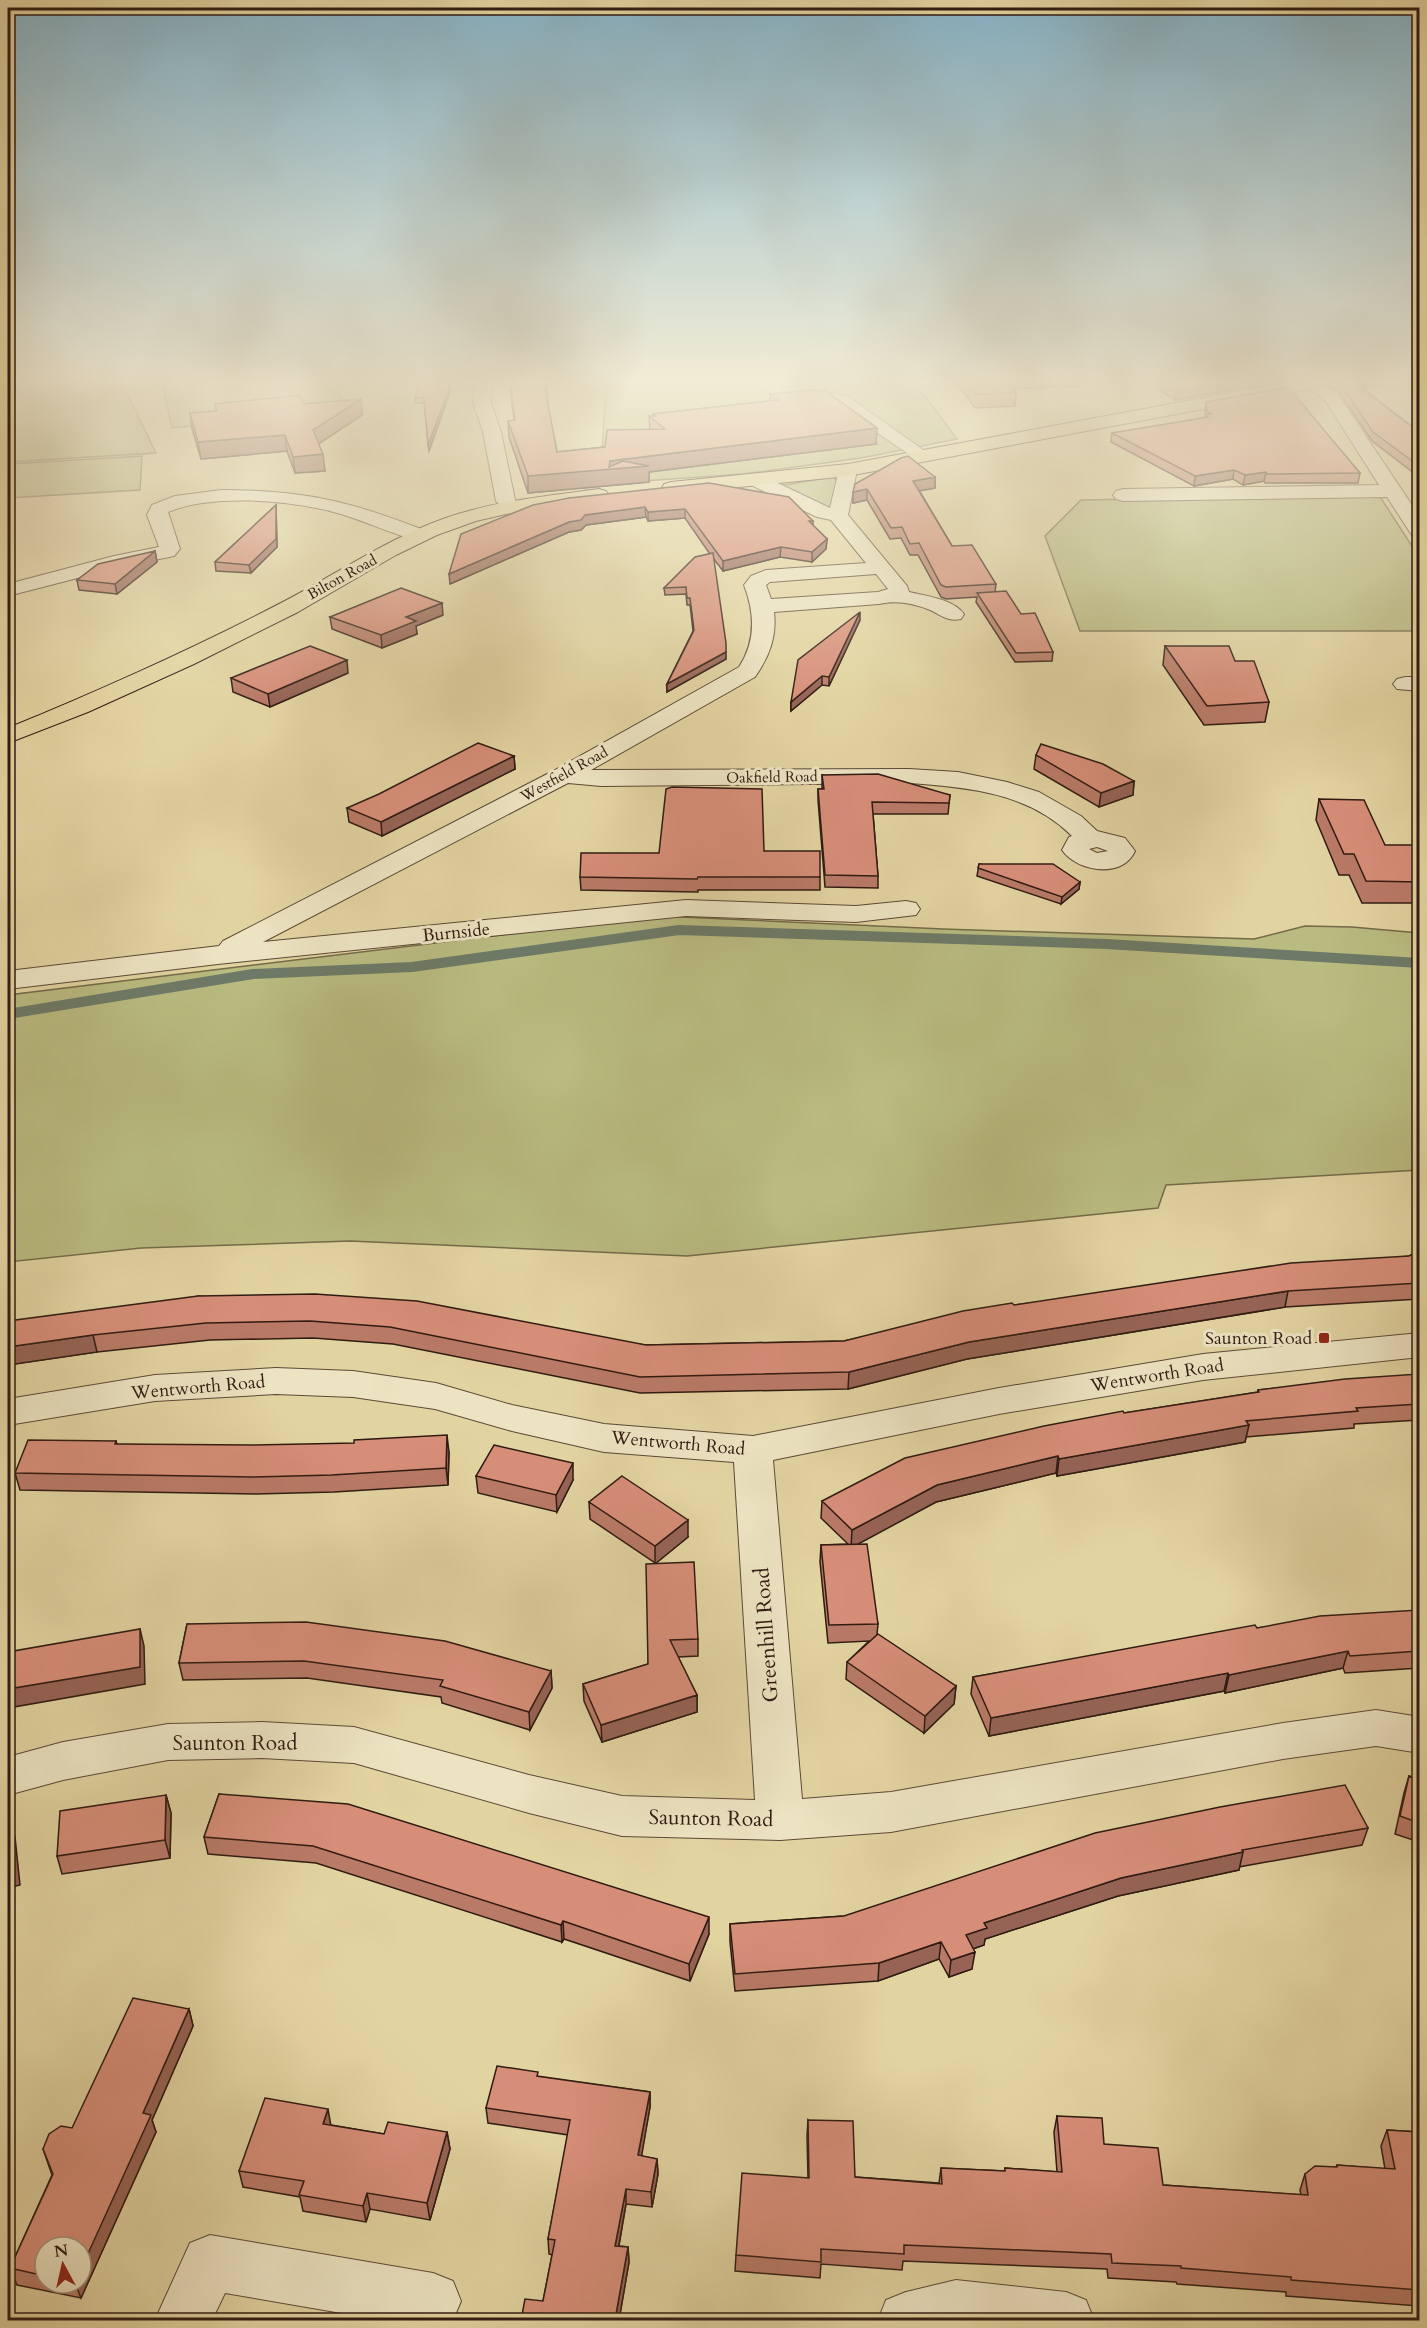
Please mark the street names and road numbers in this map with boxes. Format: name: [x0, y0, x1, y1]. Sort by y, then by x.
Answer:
street label: Bilton Road: [304, 550, 380, 604]
street label: Westfield Road: [516, 742, 611, 807]
street label: Oakfield Road: [726, 766, 818, 788]
street label: Burnside: [421, 917, 491, 948]
street label: Wentworth Road: [1088, 1353, 1226, 1399]
street label: Wentworth Road: [129, 1369, 267, 1406]
street label: Wentworth Road: [609, 1425, 747, 1462]
street label: Greenhill Road: [747, 1567, 786, 1703]
street label: Saunton Road: [173, 1729, 297, 1758]
street label: Saunton Road: [648, 1803, 774, 1834]

